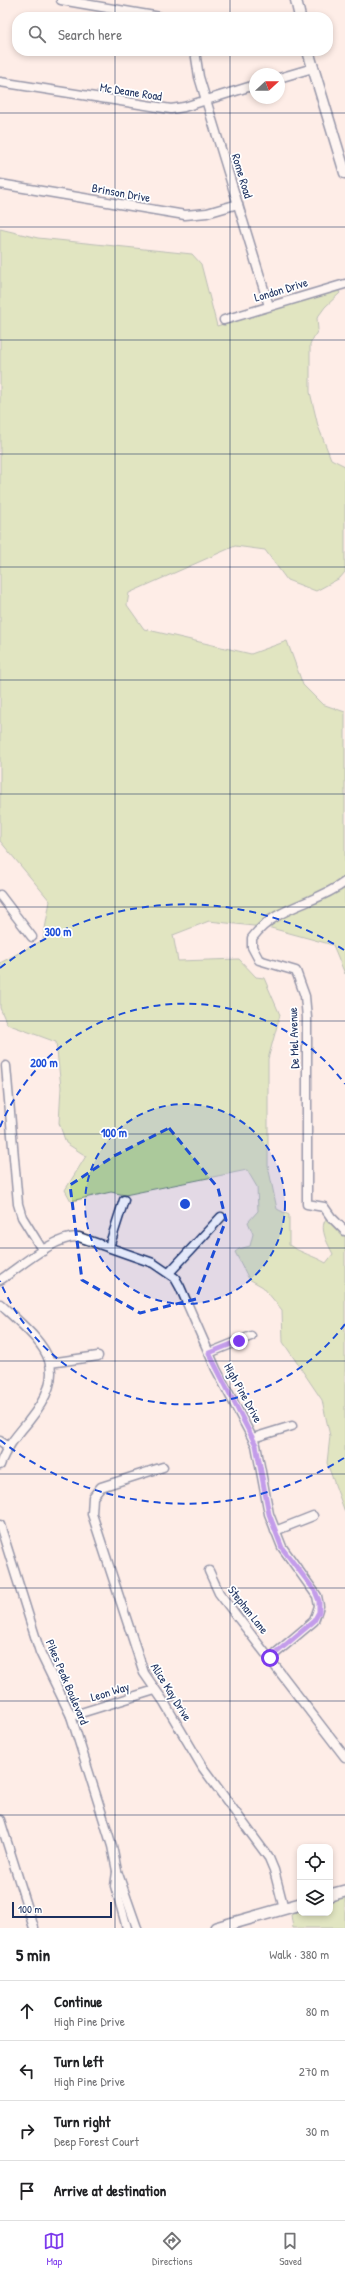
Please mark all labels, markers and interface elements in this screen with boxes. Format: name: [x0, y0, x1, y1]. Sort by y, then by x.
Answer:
search box: [12, 12, 333, 56]
icon: search: [26, 23, 48, 45]
text: Search here: [58, 24, 122, 45]
north arrow: [249, 68, 285, 104]
street label: Mc Deane Road: [99, 78, 164, 105]
street label: Rome Road: [228, 152, 257, 200]
street label: Brinson Drive: [91, 179, 152, 206]
street label: London Drive: [252, 273, 310, 306]
text: 300 m: [44, 923, 72, 940]
street label: De Mel Avenue: [284, 1007, 303, 1069]
text: 200 m: [30, 1054, 58, 1071]
text: 100 m: [101, 1124, 127, 1141]
centre of rings: [178, 1197, 192, 1211]
route end: [230, 1332, 248, 1350]
street label: High Pine Drive: [220, 1360, 267, 1426]
street label: Stephan Lane: [224, 1582, 273, 1637]
street label: Pikes Peak Boulevard: [42, 1637, 93, 1727]
route start: [261, 1649, 279, 1667]
street label: Alice Kay Drive: [147, 1660, 196, 1724]
street label: Leon Way: [89, 1678, 131, 1705]
map controls: [297, 1844, 333, 1916]
button: locate: [297, 1844, 333, 1880]
button: layers: [297, 1880, 333, 1916]
scale bar: [12, 1900, 112, 1919]
text: 100 m: [18, 1902, 42, 1916]
text: 5 min: [16, 1943, 50, 1966]
text: Walk · 380 m: [269, 1945, 329, 1963]
text: Continue: [54, 1991, 102, 2012]
icon: ahead: [16, 2000, 38, 2022]
text: 80 m: [306, 2002, 329, 2020]
text: High Pine Drive: [54, 2012, 125, 2030]
text: Turn left: [54, 2051, 104, 2072]
icon: left: [16, 2060, 38, 2082]
text: 270 m: [299, 2062, 329, 2080]
text: High Pine Drive: [54, 2072, 125, 2090]
text: Turn right: [54, 2111, 110, 2132]
icon: right: [16, 2120, 38, 2142]
text: 30 m: [306, 2122, 329, 2140]
text: Deep Forest Court: [54, 2132, 139, 2150]
icon: arrive: [16, 2180, 38, 2202]
text: Arrive at destination: [54, 2180, 166, 2201]
tab: Map: [43, 2230, 65, 2268]
tab: Directions: [152, 2230, 193, 2268]
tab: Saved: [279, 2230, 302, 2268]

